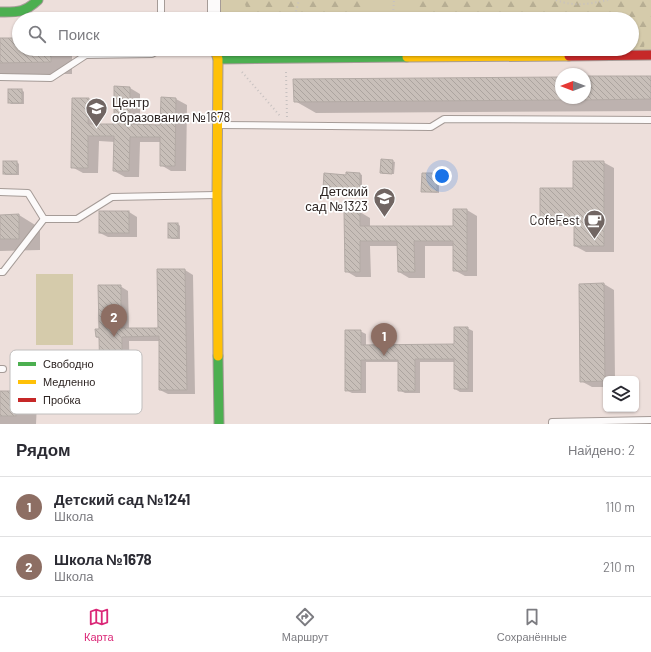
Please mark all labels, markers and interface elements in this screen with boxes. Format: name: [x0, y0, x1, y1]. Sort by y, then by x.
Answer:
search box: [12, 12, 639, 56]
icon: search: [26, 23, 48, 45]
text: Поиск: [58, 25, 100, 43]
north arrow: [555, 68, 591, 104]
place label: Центр образования №1678: [112, 94, 230, 125]
school or university icon: Центр образования №1678: [84, 96, 110, 129]
your location: [432, 166, 452, 186]
place label: Детский сад №1323: [305, 183, 368, 214]
school or university icon: Детский сад №1323: [371, 185, 397, 218]
cafe icon: CofeFest: [582, 207, 608, 240]
place label: CofeFest: [530, 212, 580, 228]
pin: 2: [101, 304, 127, 337]
pin: 1: [371, 323, 397, 356]
legend: [10, 350, 142, 414]
text: Свободно: [43, 357, 94, 370]
text: Медленно: [43, 375, 95, 388]
map controls: [603, 376, 639, 412]
button: layers: [603, 376, 639, 412]
text: Пробка: [43, 393, 81, 406]
text: Рядом: [16, 439, 71, 459]
text: Найдено: 2: [568, 442, 635, 458]
text: Детский сад №1241: [54, 490, 190, 508]
text: 1: [27, 499, 31, 515]
text: 110 m: [605, 499, 635, 515]
text: Школа: [54, 508, 94, 524]
text: Школа №1678: [54, 550, 152, 568]
text: 2: [25, 559, 33, 575]
text: 210 m: [603, 559, 635, 575]
text: Школа: [54, 568, 94, 584]
tab: Карта: [84, 606, 114, 643]
tab: Маршрут: [282, 606, 329, 643]
tab: Сохранённые: [497, 606, 567, 643]

